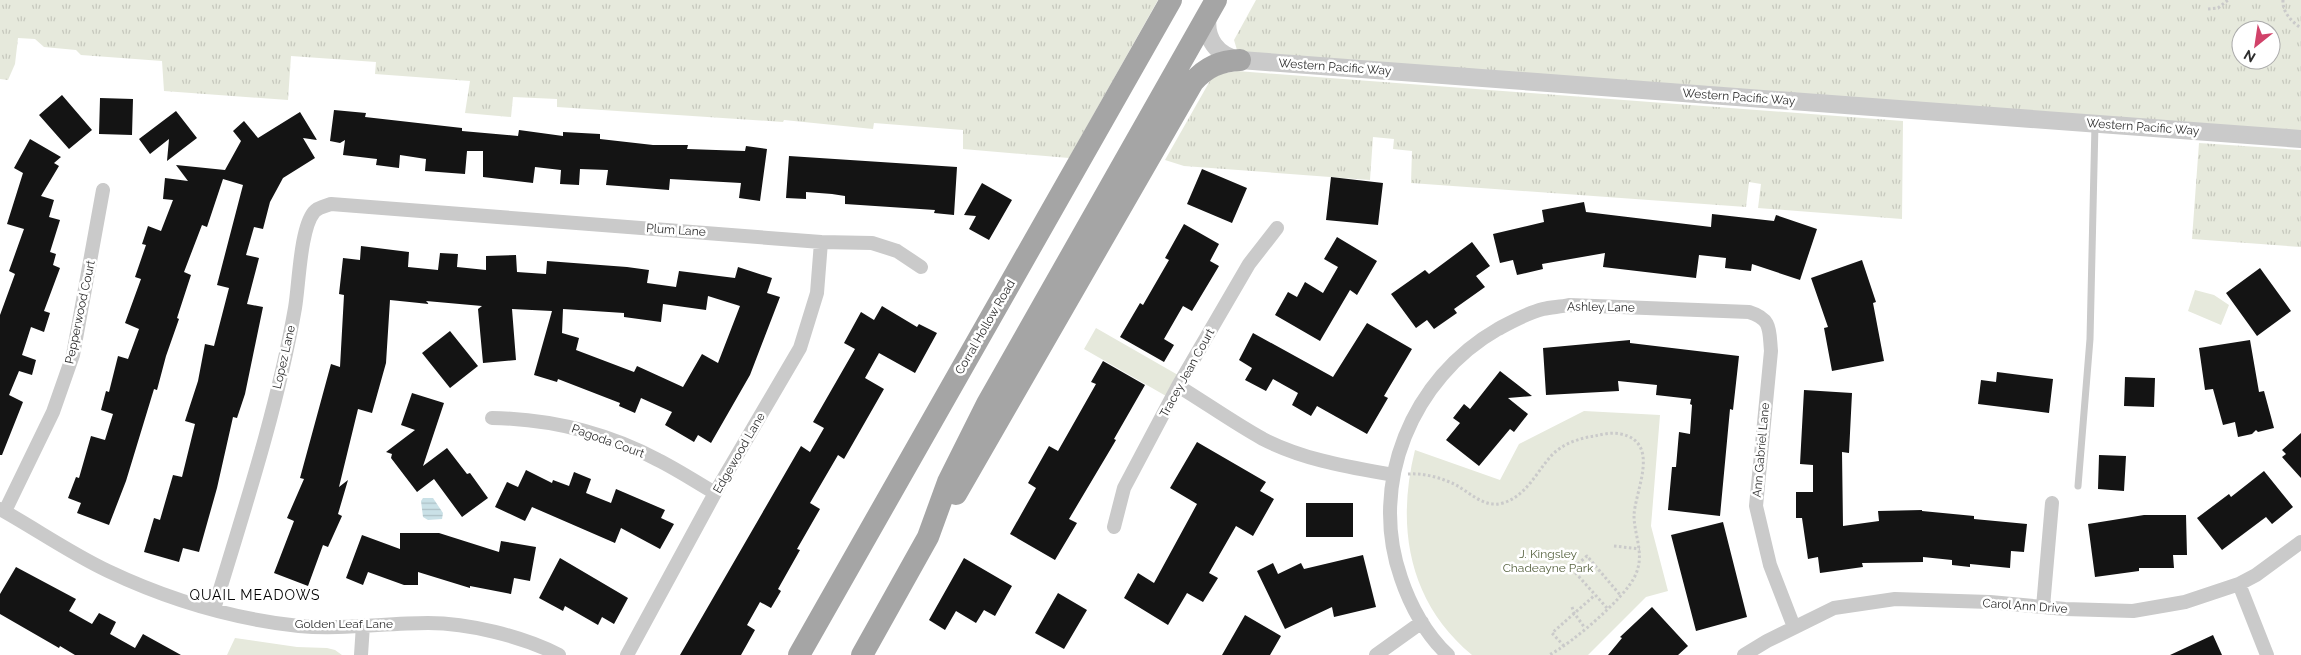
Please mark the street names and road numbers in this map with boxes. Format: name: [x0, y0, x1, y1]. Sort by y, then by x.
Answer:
street label: Western Pacific Way: [1278, 56, 1392, 78]
street label: Western Pacific Way: [1682, 86, 1796, 108]
street label: Western Pacific Way: [2086, 116, 2200, 138]
street label: Plum Lane: [646, 221, 706, 239]
street label: Pepperwood Court: [62, 259, 98, 365]
street label: Corral Hollow Road: [952, 277, 1018, 377]
street label: Ashley Lane: [1567, 299, 1635, 315]
street label: Lopez Lane: [270, 324, 298, 390]
street label: Tracey Jean Court: [1157, 326, 1217, 420]
street label: Ann Gabriel Lane: [1750, 402, 1772, 498]
street label: Edgewood Lane: [710, 410, 768, 496]
street label: Pagoda Court: [570, 421, 646, 461]
street label: Carol Ann Drive: [1982, 596, 2068, 616]
street label: Golden Leaf Lane: [295, 617, 393, 631]

